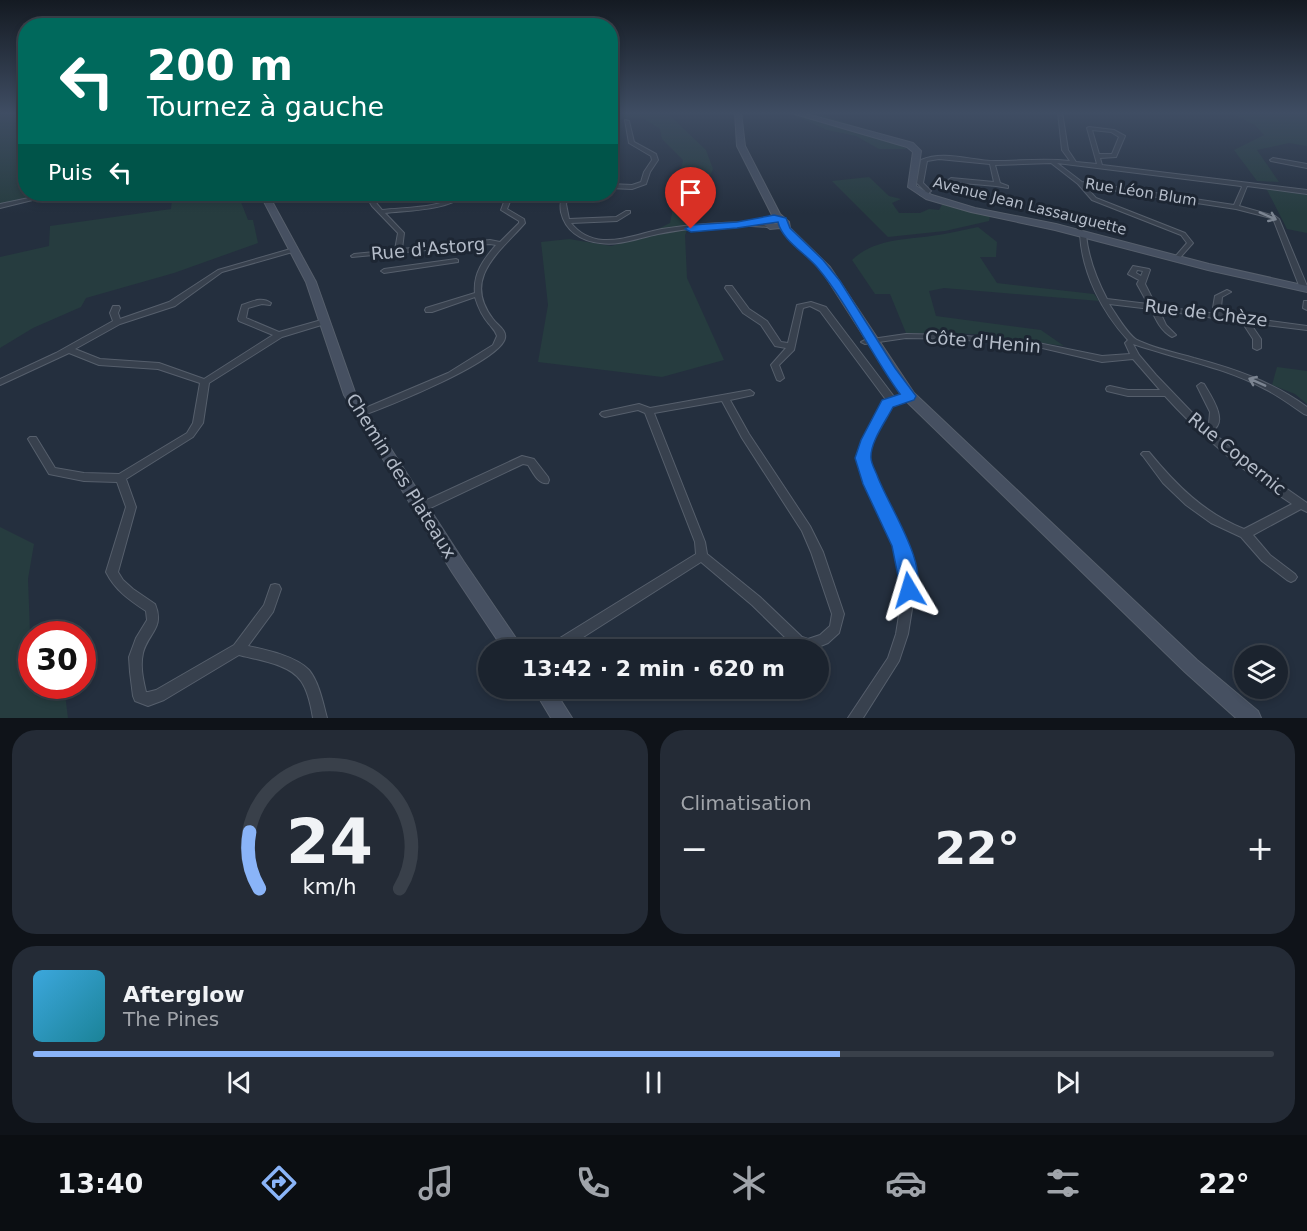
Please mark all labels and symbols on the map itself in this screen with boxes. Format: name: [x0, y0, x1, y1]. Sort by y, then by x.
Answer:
pin: [665, 167, 716, 229]
street label: Avenue Jean Lassauguette: [931, 173, 1129, 239]
street label: Rue Léon Blum: [1084, 174, 1198, 210]
one-way arrow: [1258, 211, 1276, 223]
street label: Rue d'Astorg: [370, 233, 486, 264]
street label: Rue de Chèze: [1143, 295, 1269, 330]
street label: Côte d'Henin: [924, 326, 1042, 357]
one-way arrow: [1249, 375, 1267, 387]
street label: Chemin des Plateaux: [342, 389, 461, 562]
street label: Rue Copernic: [1184, 408, 1290, 499]
position arrow: [877, 558, 941, 622]
speed limit sign: 30: [18, 621, 96, 699]

